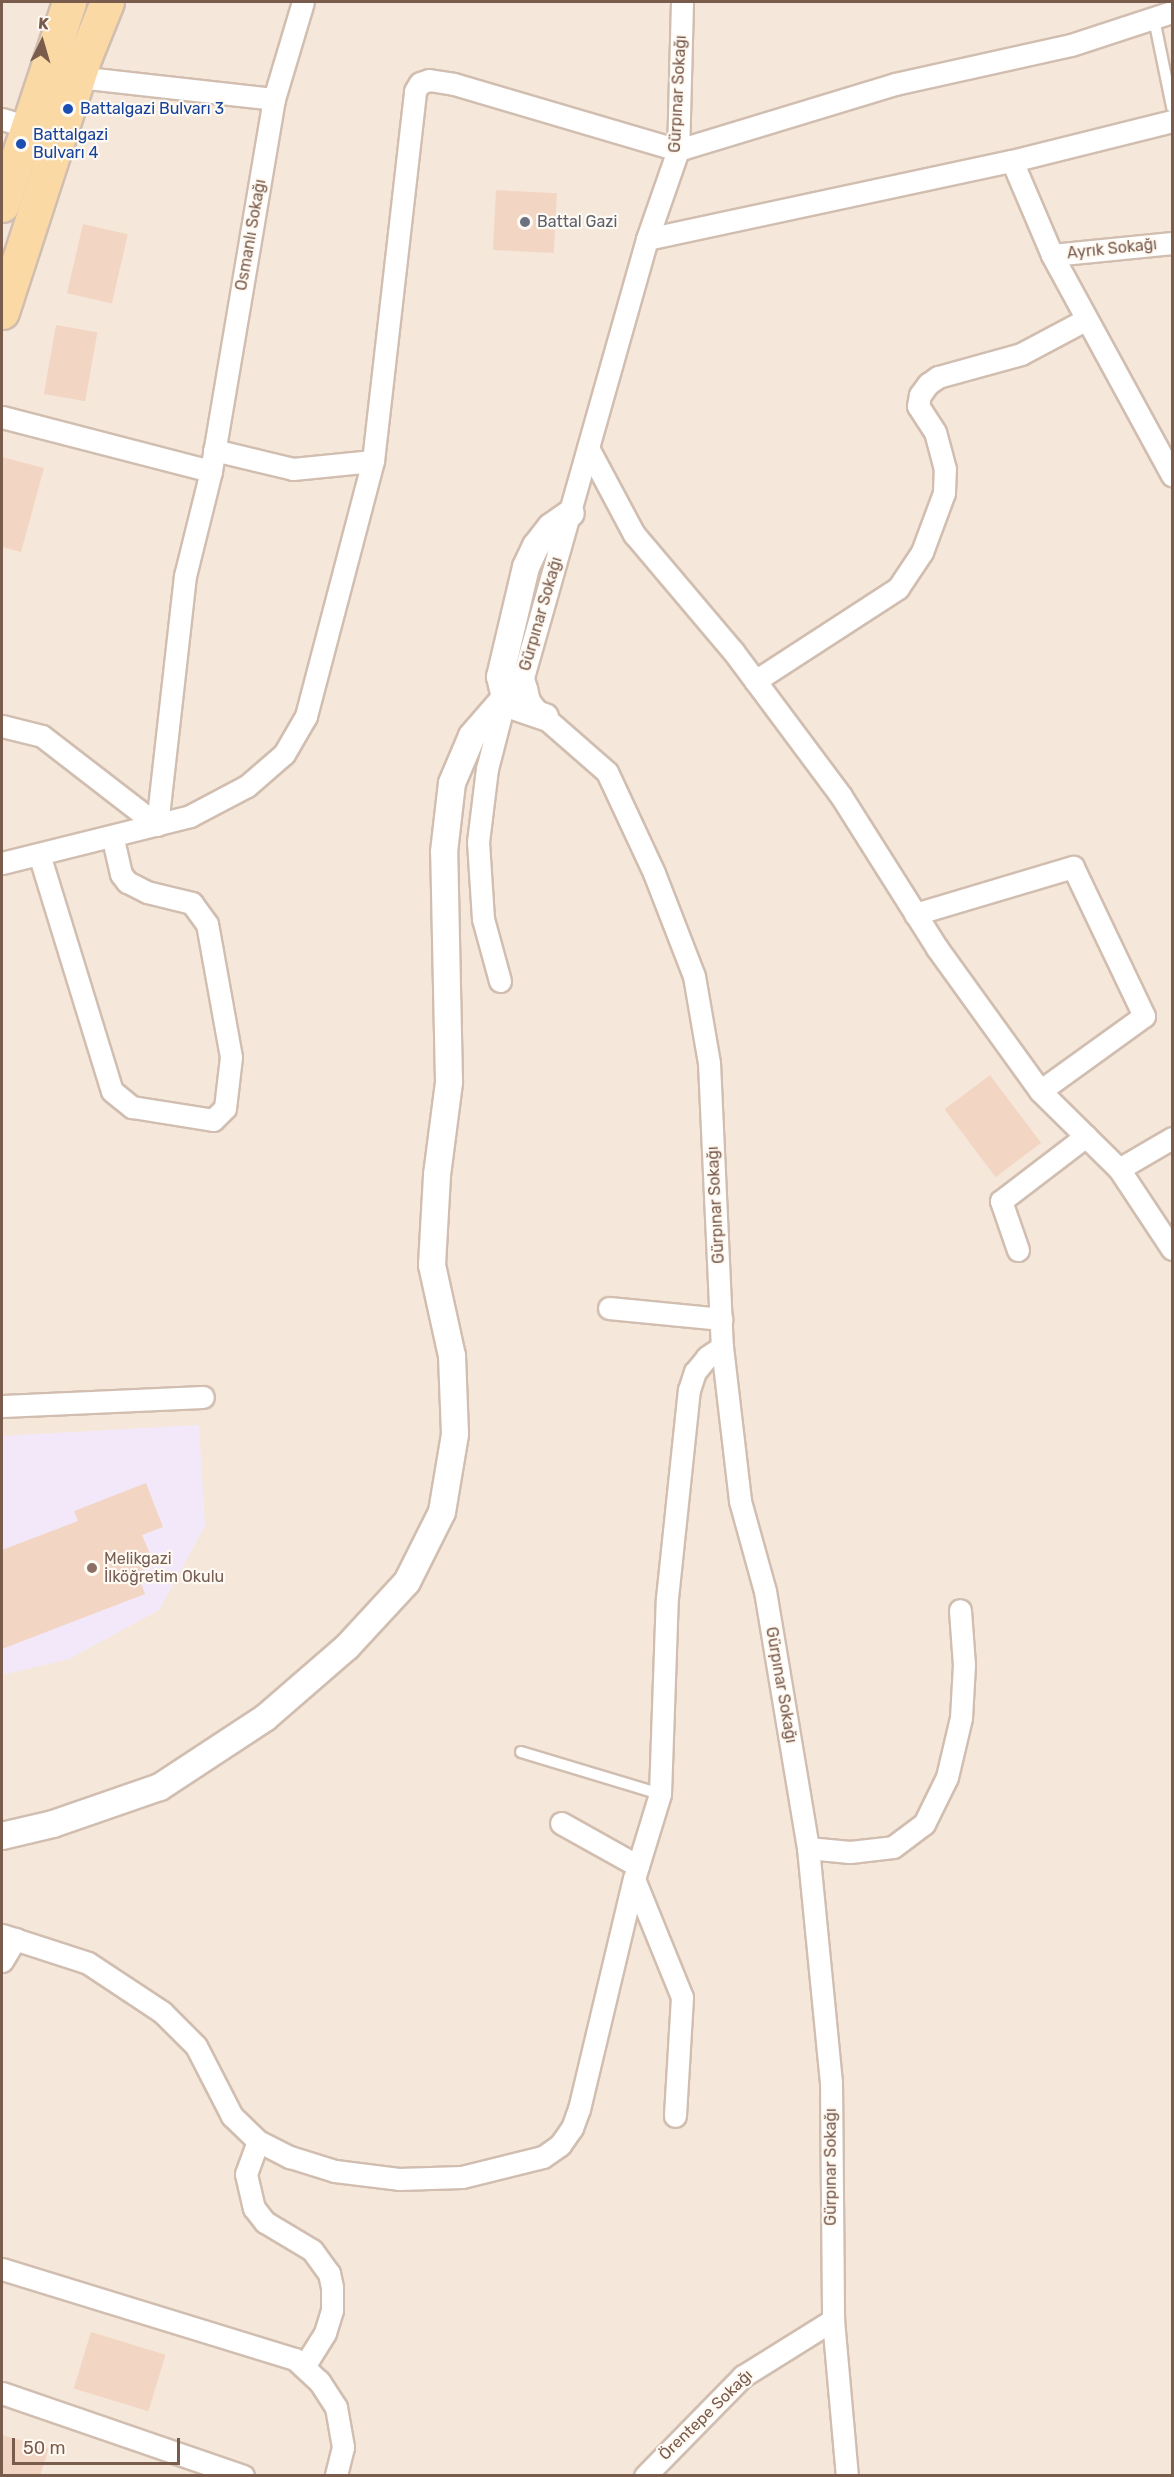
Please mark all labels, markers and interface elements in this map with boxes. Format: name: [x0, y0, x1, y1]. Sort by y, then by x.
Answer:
north arrow: [12, 12, 72, 72]
text: K: [37, 14, 50, 33]
street label: Gürpınar Sokağı: [665, 35, 691, 153]
place label: Battalgazi Bulvarı 3: [80, 99, 224, 119]
marker: Battalgazi Bulvarı 3: [61, 102, 75, 116]
place label: Battalgazi Bulvarı 4: [33, 125, 108, 163]
marker: Battalgazi Bulvarı 4: [14, 137, 28, 151]
street label: Osmanlı Sokağı: [232, 178, 270, 292]
place label: Battal Gazi: [537, 212, 617, 232]
marker: Battal Gazi: [518, 215, 532, 229]
street label: Ayrık Sokağı: [1066, 235, 1158, 263]
street label: Gürpınar Sokağı: [516, 555, 566, 673]
street label: Gürpınar Sokağı: [703, 1146, 729, 1264]
place label: Melikgazi İlköğretim Okulu: [104, 1549, 224, 1587]
marker: Melikgazi İlköğretim Okulu: [85, 1561, 99, 1575]
street label: Gürpınar Sokağı: [761, 1625, 801, 1745]
street label: Gürpınar Sokağı: [821, 2108, 841, 2226]
street label: Örentepe Sokağı: [655, 2366, 757, 2464]
scale bar: [15, 2426, 183, 2464]
text: 50 m: [23, 2437, 66, 2459]

